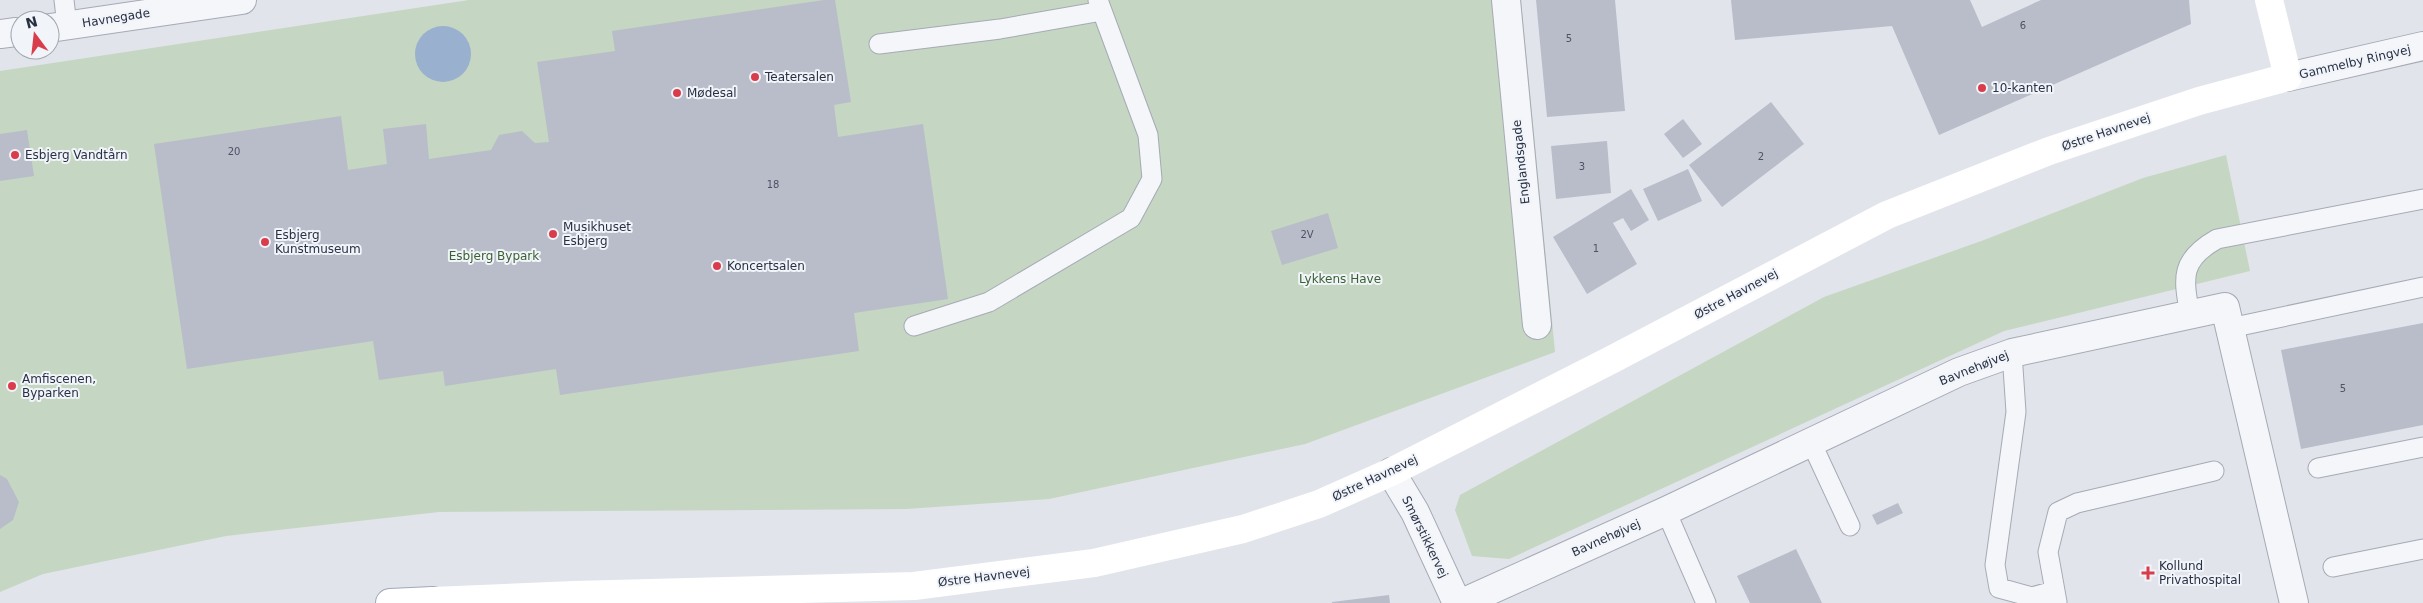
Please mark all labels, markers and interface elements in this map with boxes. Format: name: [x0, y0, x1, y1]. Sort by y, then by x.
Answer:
street label: Havnegade: [81, 6, 151, 30]
north arrow: [10, 10, 60, 60]
text: N: [24, 13, 39, 32]
house number: 6: [2020, 20, 2026, 31]
house number: 5: [1566, 33, 1572, 44]
street label: Gammelby Ringvej: [2298, 42, 2412, 82]
place label: Teatersalen: [764, 70, 834, 84]
marker: Teatersalen: [749, 71, 761, 83]
place label: 10-kanten: [1992, 81, 2053, 95]
marker: 10-kanten: [1976, 82, 1988, 94]
place label: Mødesal: [687, 86, 737, 100]
marker: Mødesal: [671, 87, 683, 99]
street label: Østre Havnevej: [2060, 110, 2152, 154]
street label: Englandsgade: [1510, 119, 1532, 205]
house number: 20: [228, 146, 240, 157]
place label: Esbjerg Vandtårn: [25, 148, 128, 162]
marker: Esbjerg Vandtårn: [9, 149, 21, 161]
house number: 2: [1758, 151, 1764, 162]
house number: 3: [1579, 161, 1585, 172]
house number: 18: [767, 179, 779, 190]
place label: Musikhuset Esbjerg: [563, 220, 631, 248]
place label: Esbjerg Kunstmuseum: [275, 228, 361, 256]
marker: Musikhuset Esbjerg: [547, 228, 559, 240]
house number: 2V: [1300, 229, 1314, 240]
marker: Esbjerg Kunstmuseum: [259, 236, 271, 248]
house number: 1: [1593, 243, 1599, 254]
park label: Esbjerg Bypark: [449, 249, 539, 263]
place label: Koncertsalen: [727, 259, 805, 273]
marker: Koncertsalen: [711, 260, 723, 272]
street label: Østre Havnevej: [1692, 266, 1780, 322]
park label: Lykkens Have: [1299, 272, 1381, 286]
street label: Bavnehøjvej: [1937, 348, 2011, 388]
place label: Amfiscenen, Byparken: [22, 372, 96, 400]
marker: Amfiscenen, Byparken: [6, 380, 18, 392]
house number: 5: [2340, 383, 2346, 394]
street label: Østre Havnevej: [1330, 452, 1420, 504]
street label: Smørstikkervej: [1399, 494, 1451, 580]
street label: Bavnehøjvej: [1569, 517, 1643, 559]
place label: Kollund Privathospital: [2159, 559, 2241, 587]
street label: Østre Havnevej: [937, 564, 1031, 590]
marker: Kollund Privathospital: [2141, 566, 2155, 580]

